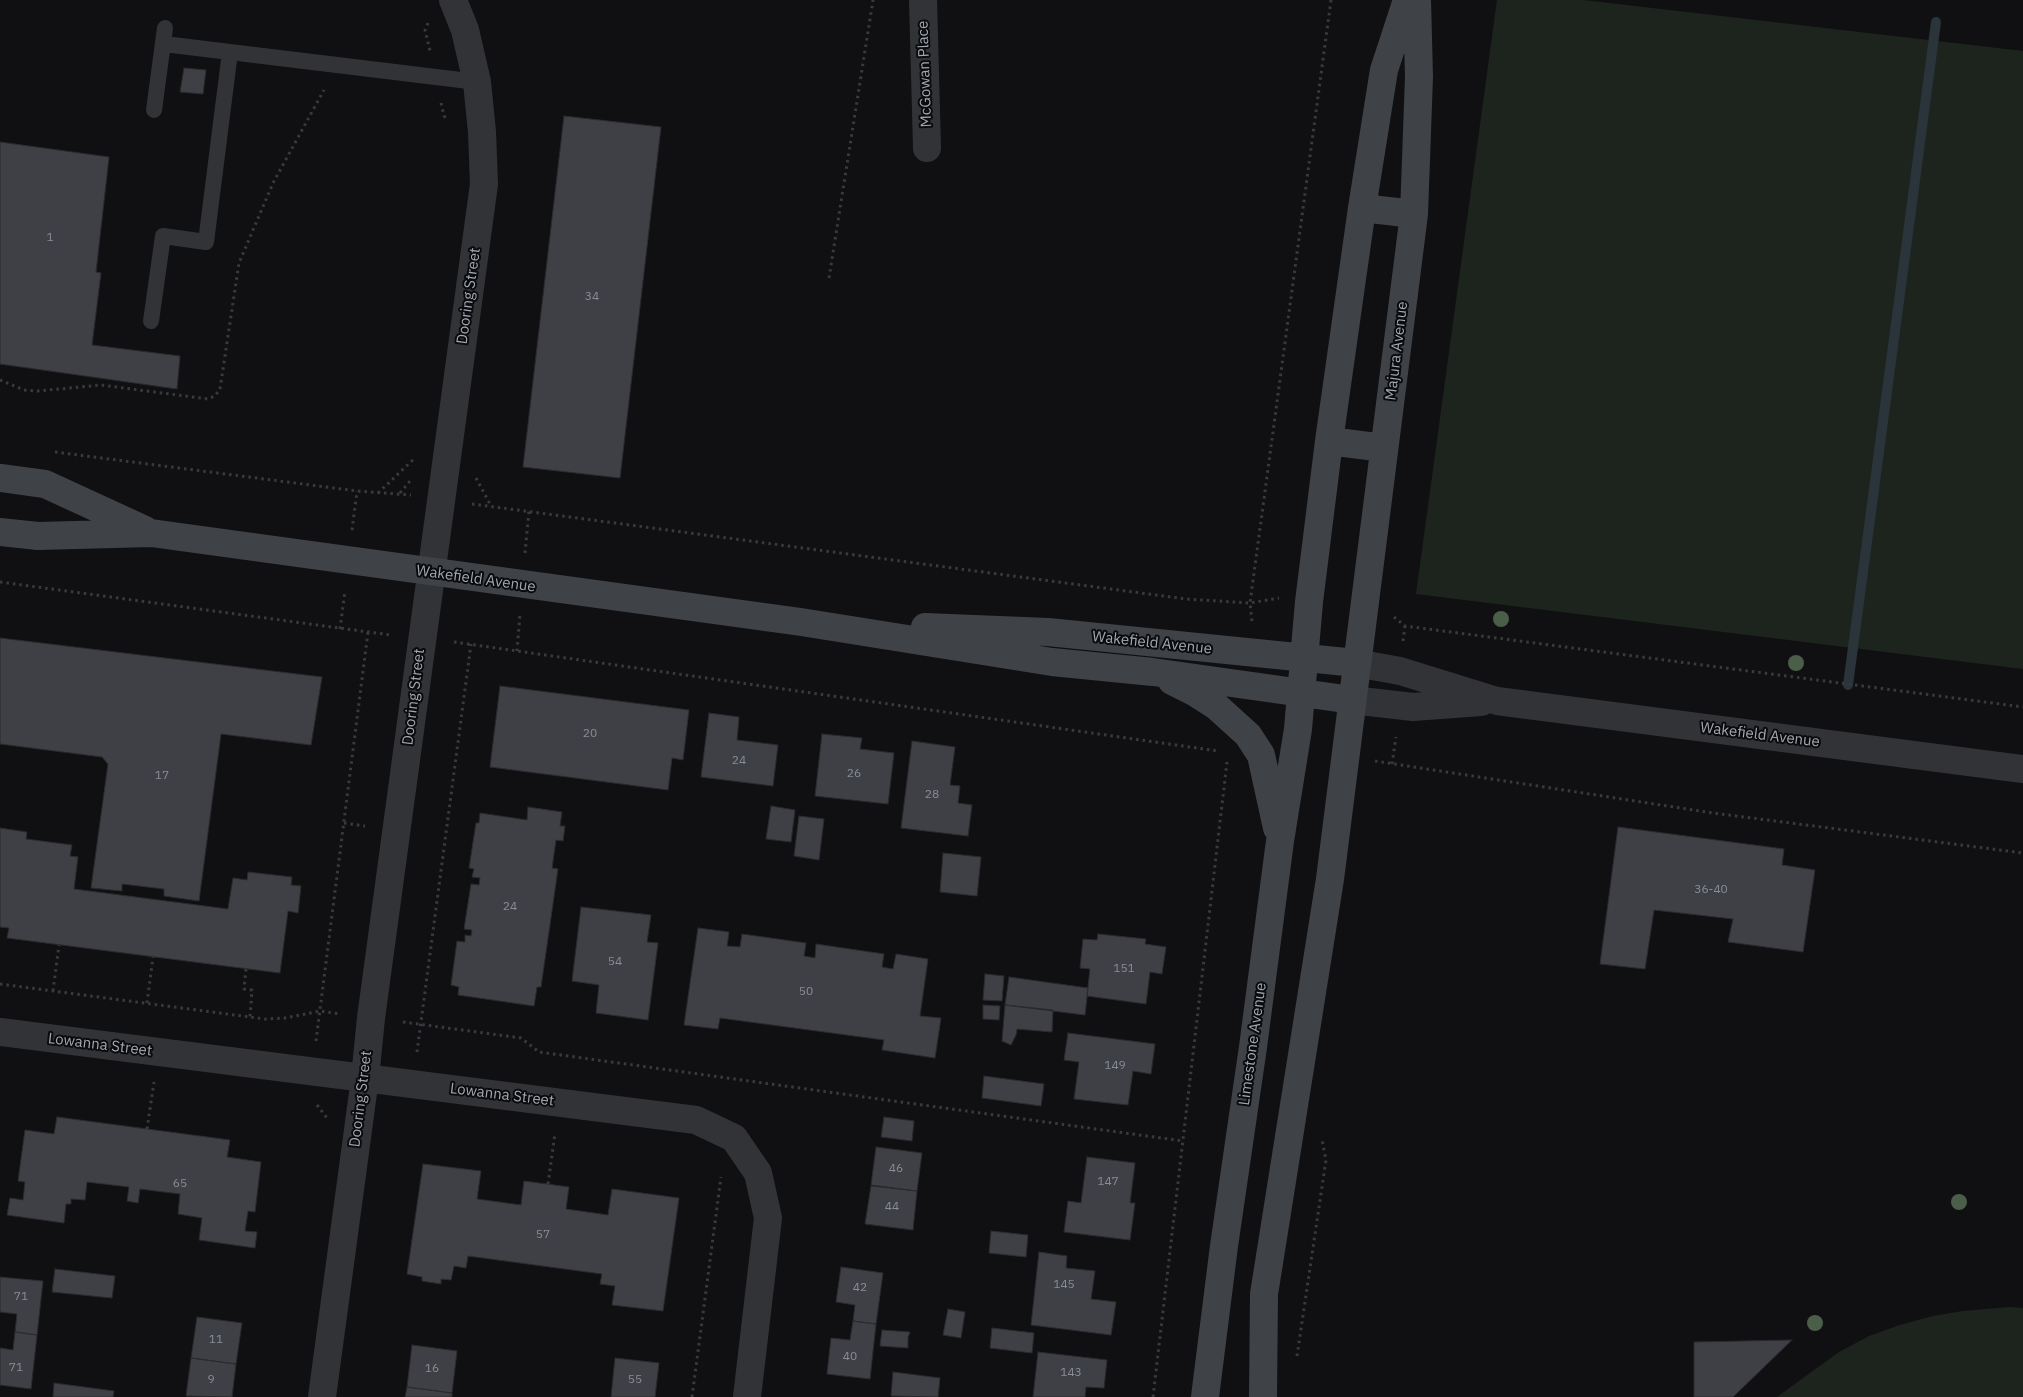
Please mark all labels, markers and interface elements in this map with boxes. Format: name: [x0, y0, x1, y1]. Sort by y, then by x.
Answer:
street label: McGowan Place: [914, 20, 936, 128]
house number: 1: [46, 231, 54, 245]
street label: Dooring Street: [453, 247, 485, 345]
house number: 34: [585, 290, 599, 304]
street label: Majura Avenue: [1382, 301, 1412, 401]
street label: Wakefield Avenue: [415, 562, 537, 596]
street label: Wakefield Avenue: [1091, 628, 1213, 658]
street label: Dooring Street: [399, 648, 429, 746]
street label: Wakefield Avenue: [1699, 719, 1821, 751]
house number: 20: [583, 727, 597, 741]
house number: 24: [732, 754, 746, 768]
house number: 26: [847, 767, 861, 781]
house number: 17: [155, 769, 169, 783]
house number: 28: [925, 788, 939, 802]
house number: 36-40: [1694, 883, 1728, 897]
house number: 24: [503, 900, 517, 914]
house number: 54: [608, 955, 622, 969]
house number: 151: [1113, 962, 1135, 976]
street label: Limestone Avenue: [1235, 981, 1271, 1107]
house number: 50: [799, 985, 813, 999]
street label: Lowanna Street: [47, 1030, 153, 1060]
street label: Dooring Street: [346, 1050, 376, 1148]
house number: 149: [1104, 1059, 1126, 1073]
street label: Lowanna Street: [449, 1080, 555, 1110]
house number: 46: [889, 1162, 903, 1176]
house number: 147: [1097, 1175, 1119, 1189]
house number: 65: [173, 1177, 187, 1191]
house number: 44: [885, 1200, 899, 1214]
house number: 57: [536, 1228, 550, 1242]
house number: 145: [1053, 1278, 1075, 1292]
house number: 42: [853, 1281, 867, 1295]
house number: 71: [14, 1290, 28, 1304]
house number: 11: [209, 1333, 223, 1347]
house number: 40: [843, 1350, 857, 1364]
house number: 71: [9, 1361, 23, 1375]
house number: 16: [425, 1362, 439, 1376]
house number: 143: [1060, 1366, 1082, 1380]
house number: 9: [207, 1373, 215, 1387]
house number: 55: [628, 1373, 642, 1387]

